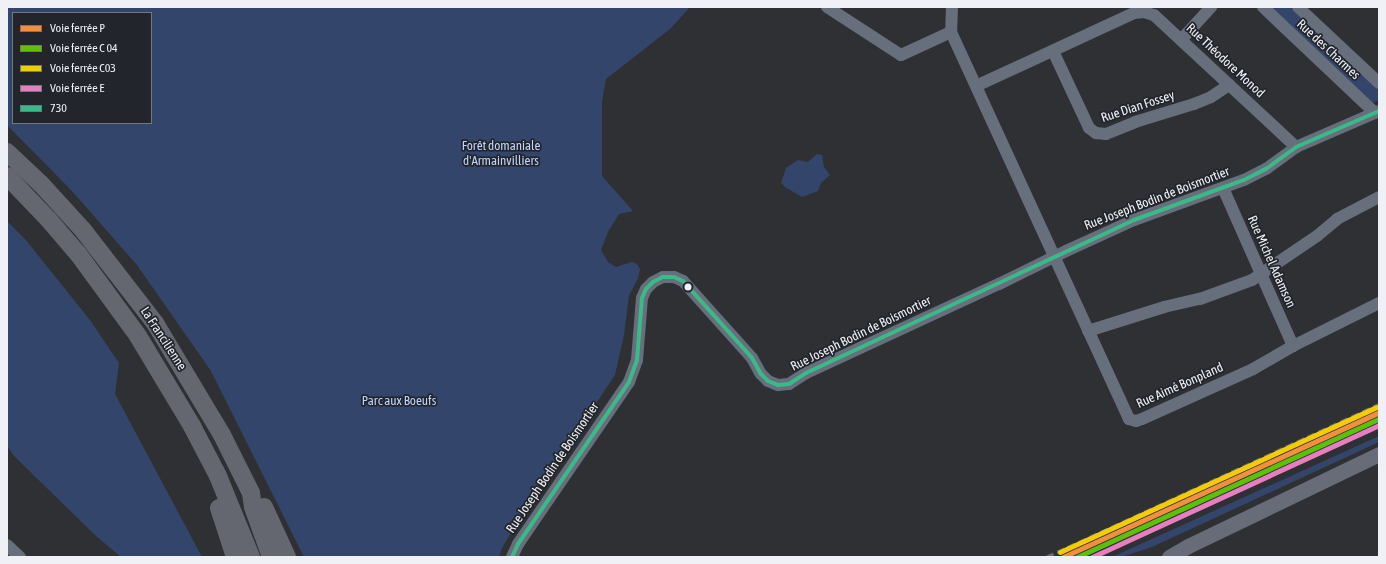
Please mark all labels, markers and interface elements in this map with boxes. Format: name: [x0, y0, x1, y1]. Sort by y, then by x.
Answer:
legend: [12, 12, 152, 124]
street label: Rue des Charmes: [1293, 17, 1363, 83]
text: Voie ferrée P: [50, 21, 105, 35]
street label: Rue Théodore Monod: [1183, 21, 1267, 101]
text: Voie ferrée C 04: [50, 41, 118, 55]
text: Voie ferrée C03: [50, 61, 116, 75]
text: Voie ferrée E: [50, 81, 104, 95]
street label: Rue Dian Fossey: [1099, 88, 1177, 126]
text: 730: [50, 101, 67, 115]
park label: Forêt domaniale d'Armainvilliers: [462, 139, 540, 170]
street label: Rue Joseph Bodin de Boismortier: [1082, 164, 1232, 234]
street label: Rue Michel Adamson: [1244, 213, 1298, 311]
unlabelled marker: [683, 282, 693, 292]
street label: Rue Joseph Bodin de Boismortier: [788, 293, 934, 375]
street label: La Francilienne: [137, 304, 189, 374]
street label: Rue Aimé Bonpland: [1134, 360, 1226, 412]
park label: Parc aux Boeufs: [362, 393, 436, 409]
street label: Rue Joseph Bodin de Boismortier: [503, 400, 603, 536]

